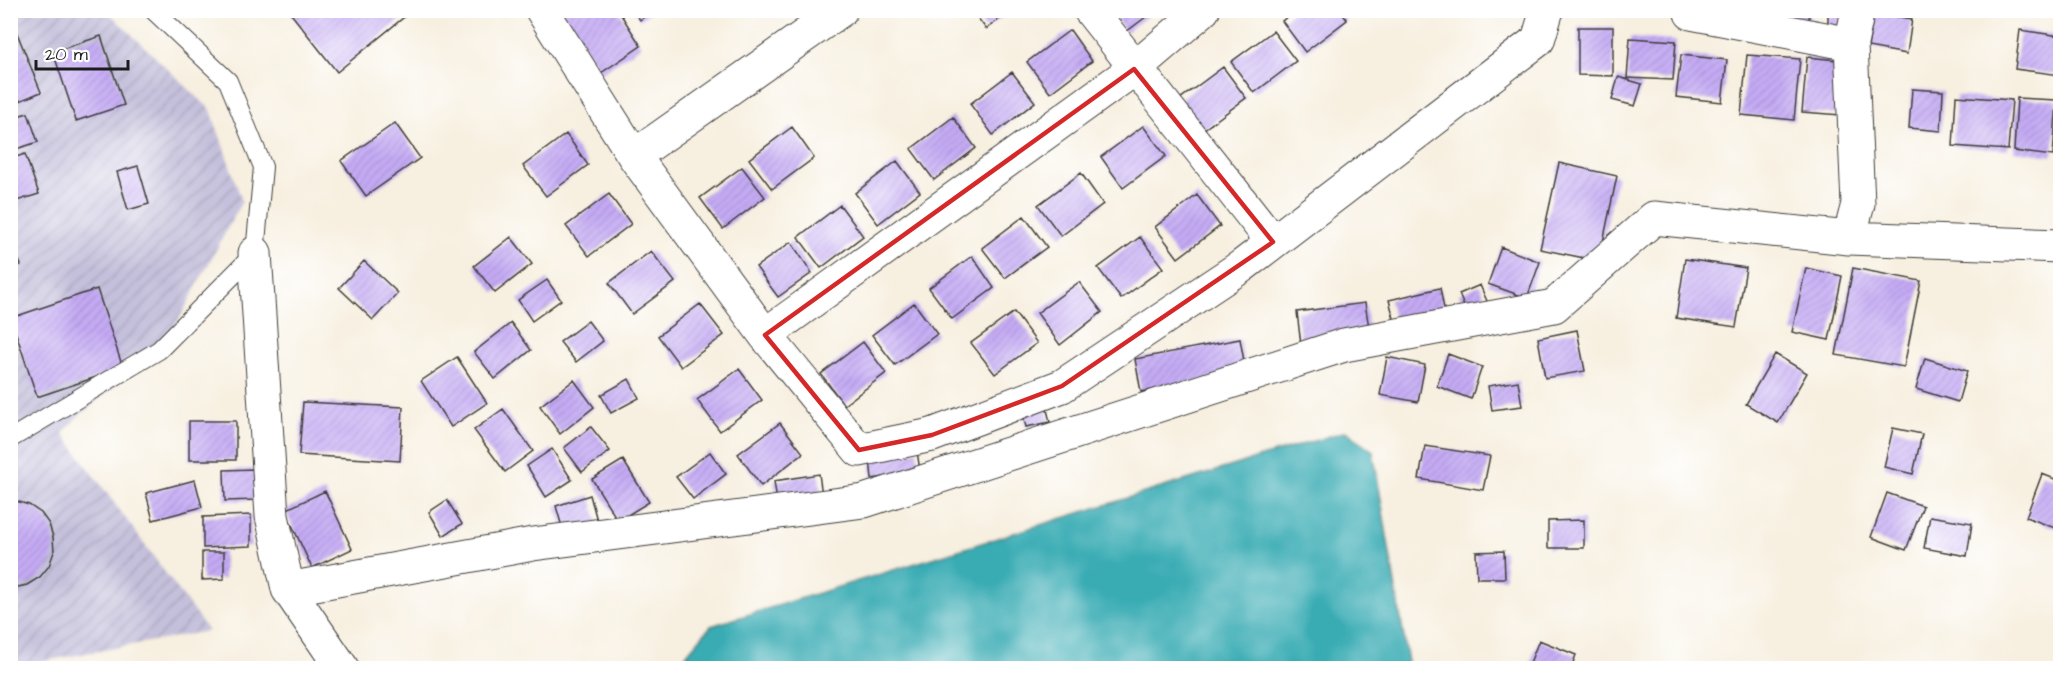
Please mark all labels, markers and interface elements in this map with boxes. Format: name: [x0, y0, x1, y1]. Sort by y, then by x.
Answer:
scale bar: [36, 33, 128, 71]
text: 20 m: [45, 42, 88, 67]

